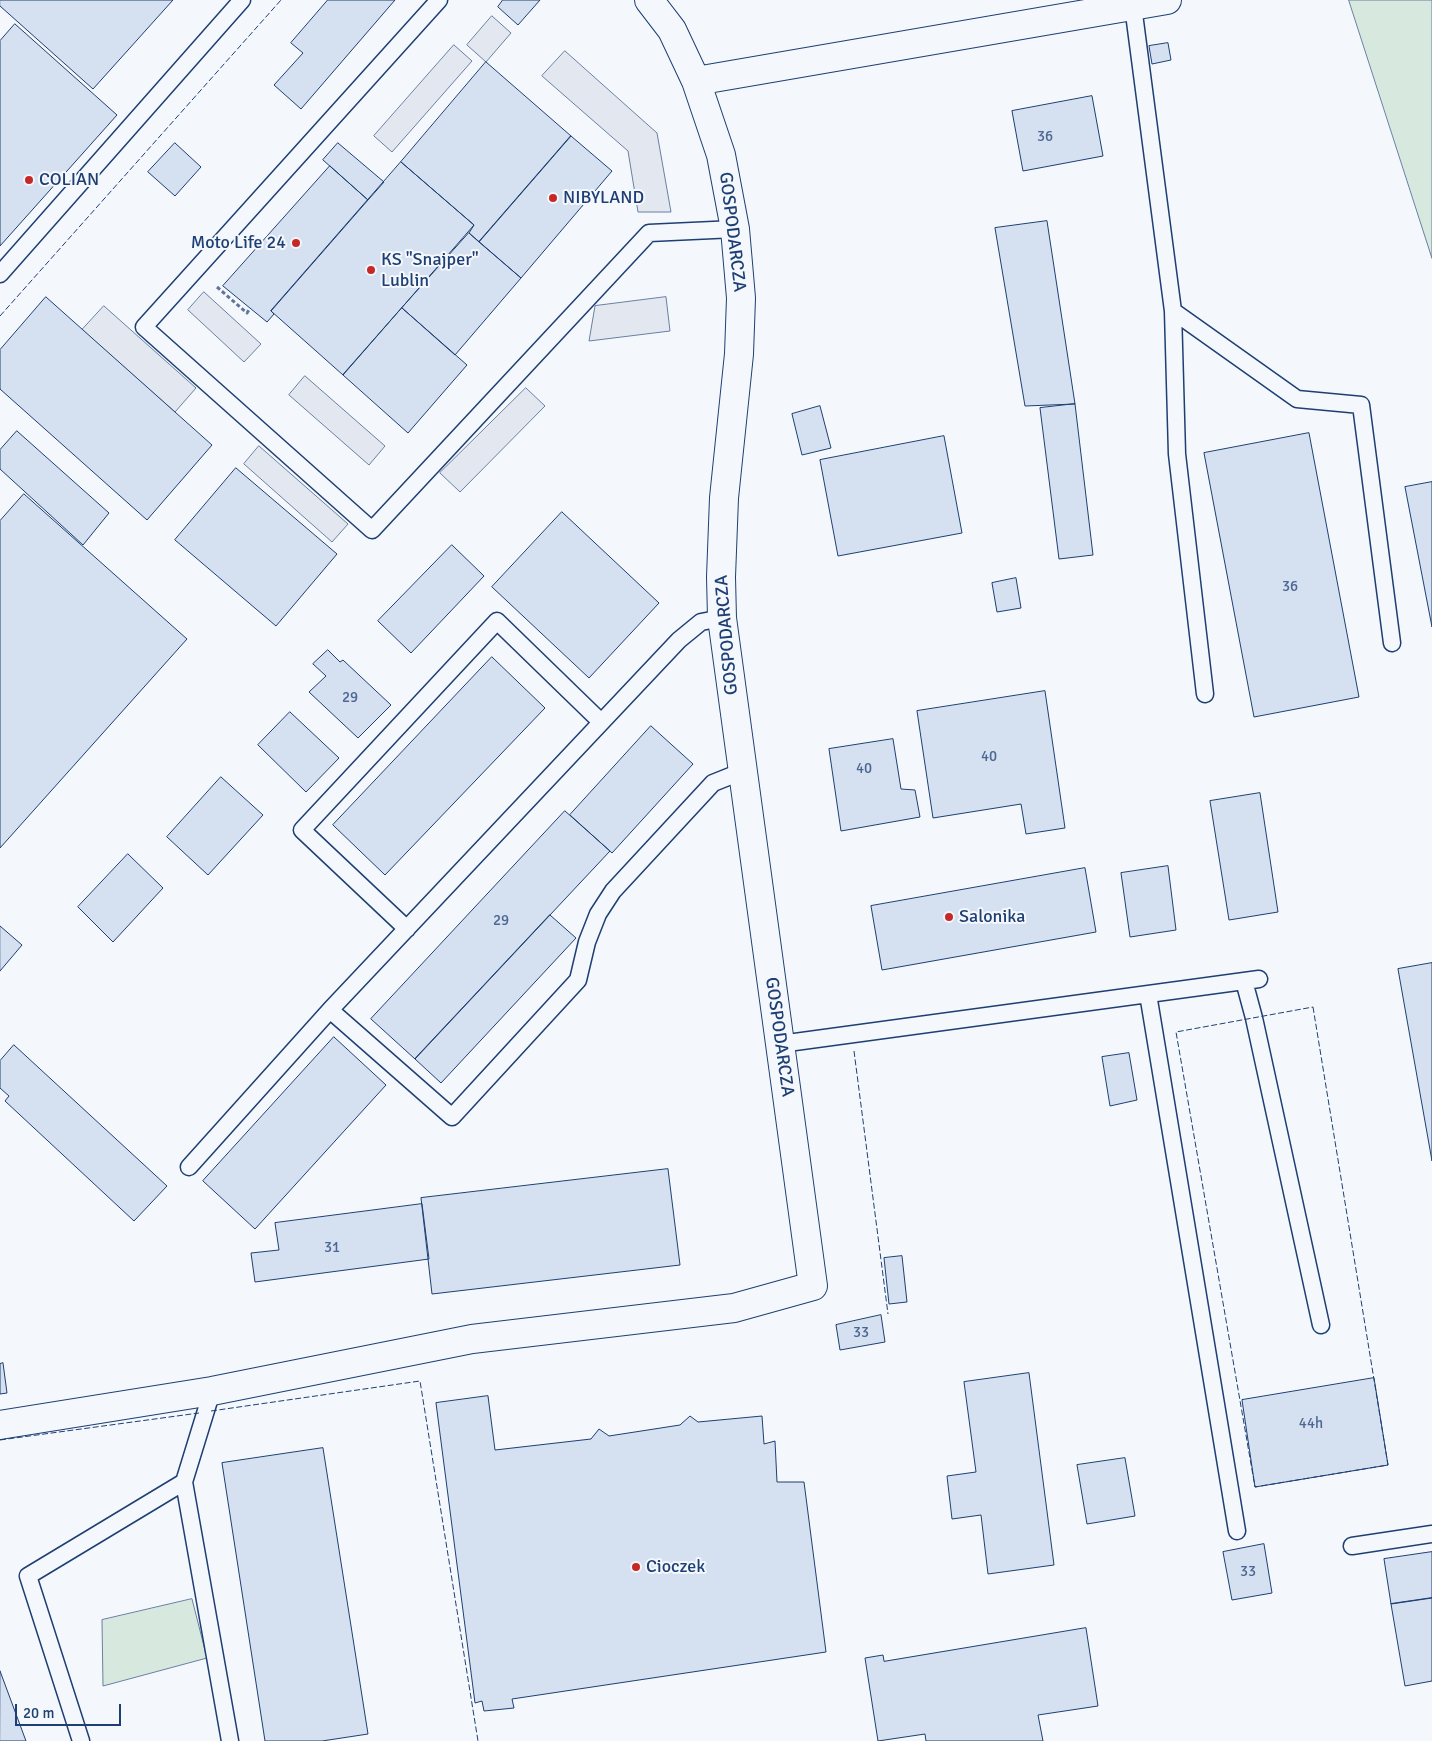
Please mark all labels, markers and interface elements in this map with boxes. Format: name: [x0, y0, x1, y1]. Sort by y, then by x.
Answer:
house number: 36: [1037, 128, 1053, 146]
place label: COLIAN: [39, 169, 99, 191]
street label: GOSPODARCZA: [714, 171, 750, 293]
marker: COLIAN: [23, 174, 35, 186]
place label: NIBYLAND: [563, 187, 644, 209]
marker: NIBYLAND: [547, 192, 559, 204]
place label: Moto Life 24: [191, 232, 286, 254]
marker: Moto Life 24: [290, 237, 302, 249]
place label: KS "Snajper" Lublin: [381, 249, 479, 292]
marker: KS "Snajper" Lublin: [365, 264, 377, 276]
street label: GOSPODARCZA: [711, 574, 743, 696]
house number: 36: [1282, 578, 1298, 596]
house number: 29: [342, 689, 358, 707]
house number: 40: [981, 748, 997, 766]
house number: 40: [856, 760, 872, 778]
place label: Salonika: [959, 906, 1025, 928]
marker: Salonika: [943, 911, 955, 923]
house number: 29: [493, 912, 509, 930]
street label: GOSPODARCZA: [760, 976, 798, 1098]
house number: 31: [324, 1239, 340, 1257]
house number: 33: [853, 1324, 869, 1342]
house number: 44h: [1299, 1415, 1323, 1433]
place label: Cioczek: [646, 1556, 705, 1578]
marker: Cioczek: [630, 1561, 642, 1573]
house number: 33: [1240, 1563, 1256, 1581]
scale bar: [18, 1694, 124, 1726]
text: 20 m: [23, 1704, 54, 1722]

